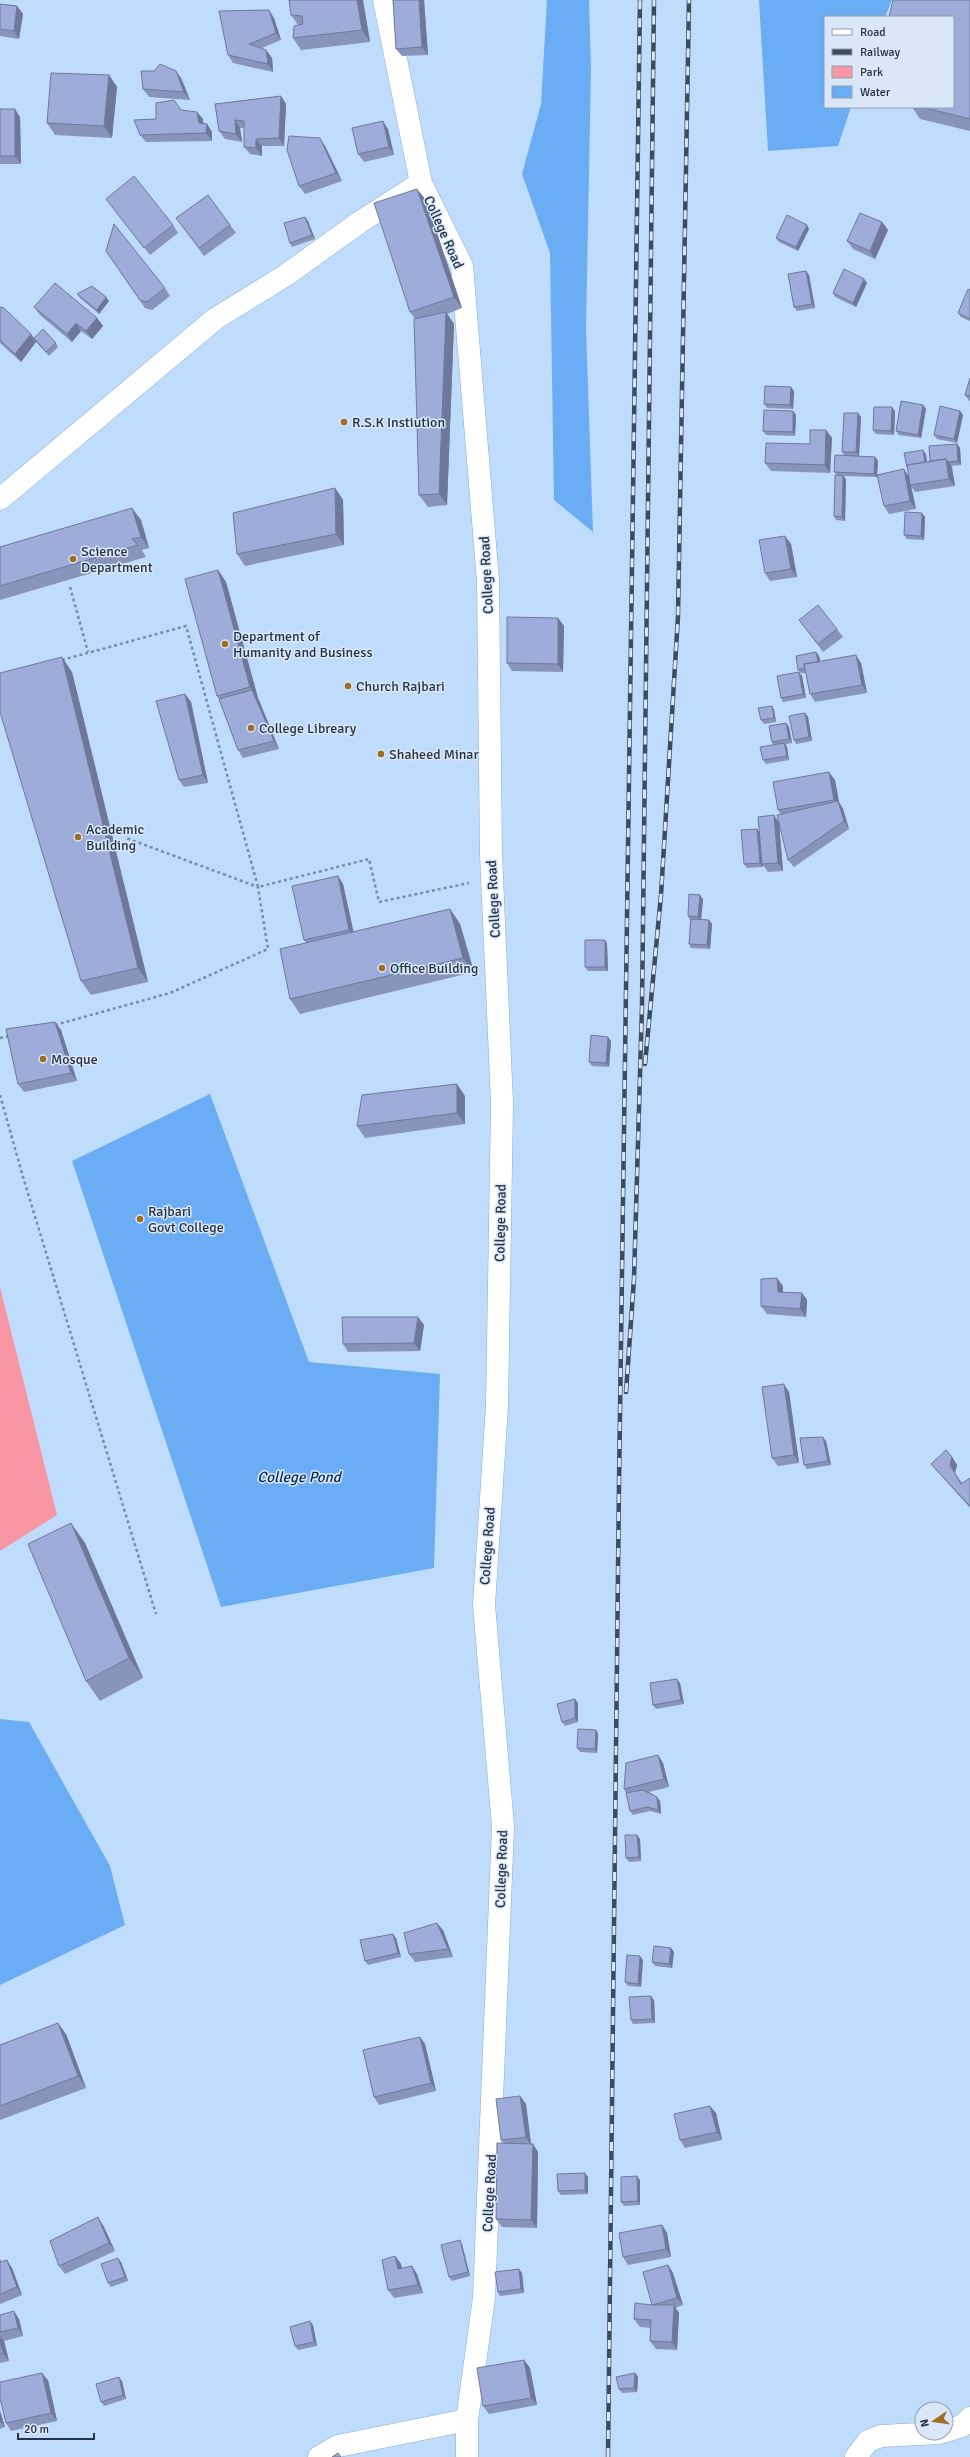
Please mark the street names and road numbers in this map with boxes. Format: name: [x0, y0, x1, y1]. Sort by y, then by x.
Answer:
street label: College Road: [420, 193, 467, 271]
street label: College Road: [476, 536, 497, 614]
street label: College Road: [483, 860, 504, 938]
street label: College Road: [491, 1184, 510, 1262]
street label: College Road: [476, 1507, 499, 1586]
street label: College Road: [492, 1830, 511, 1908]
street label: College Road: [479, 2154, 500, 2232]

